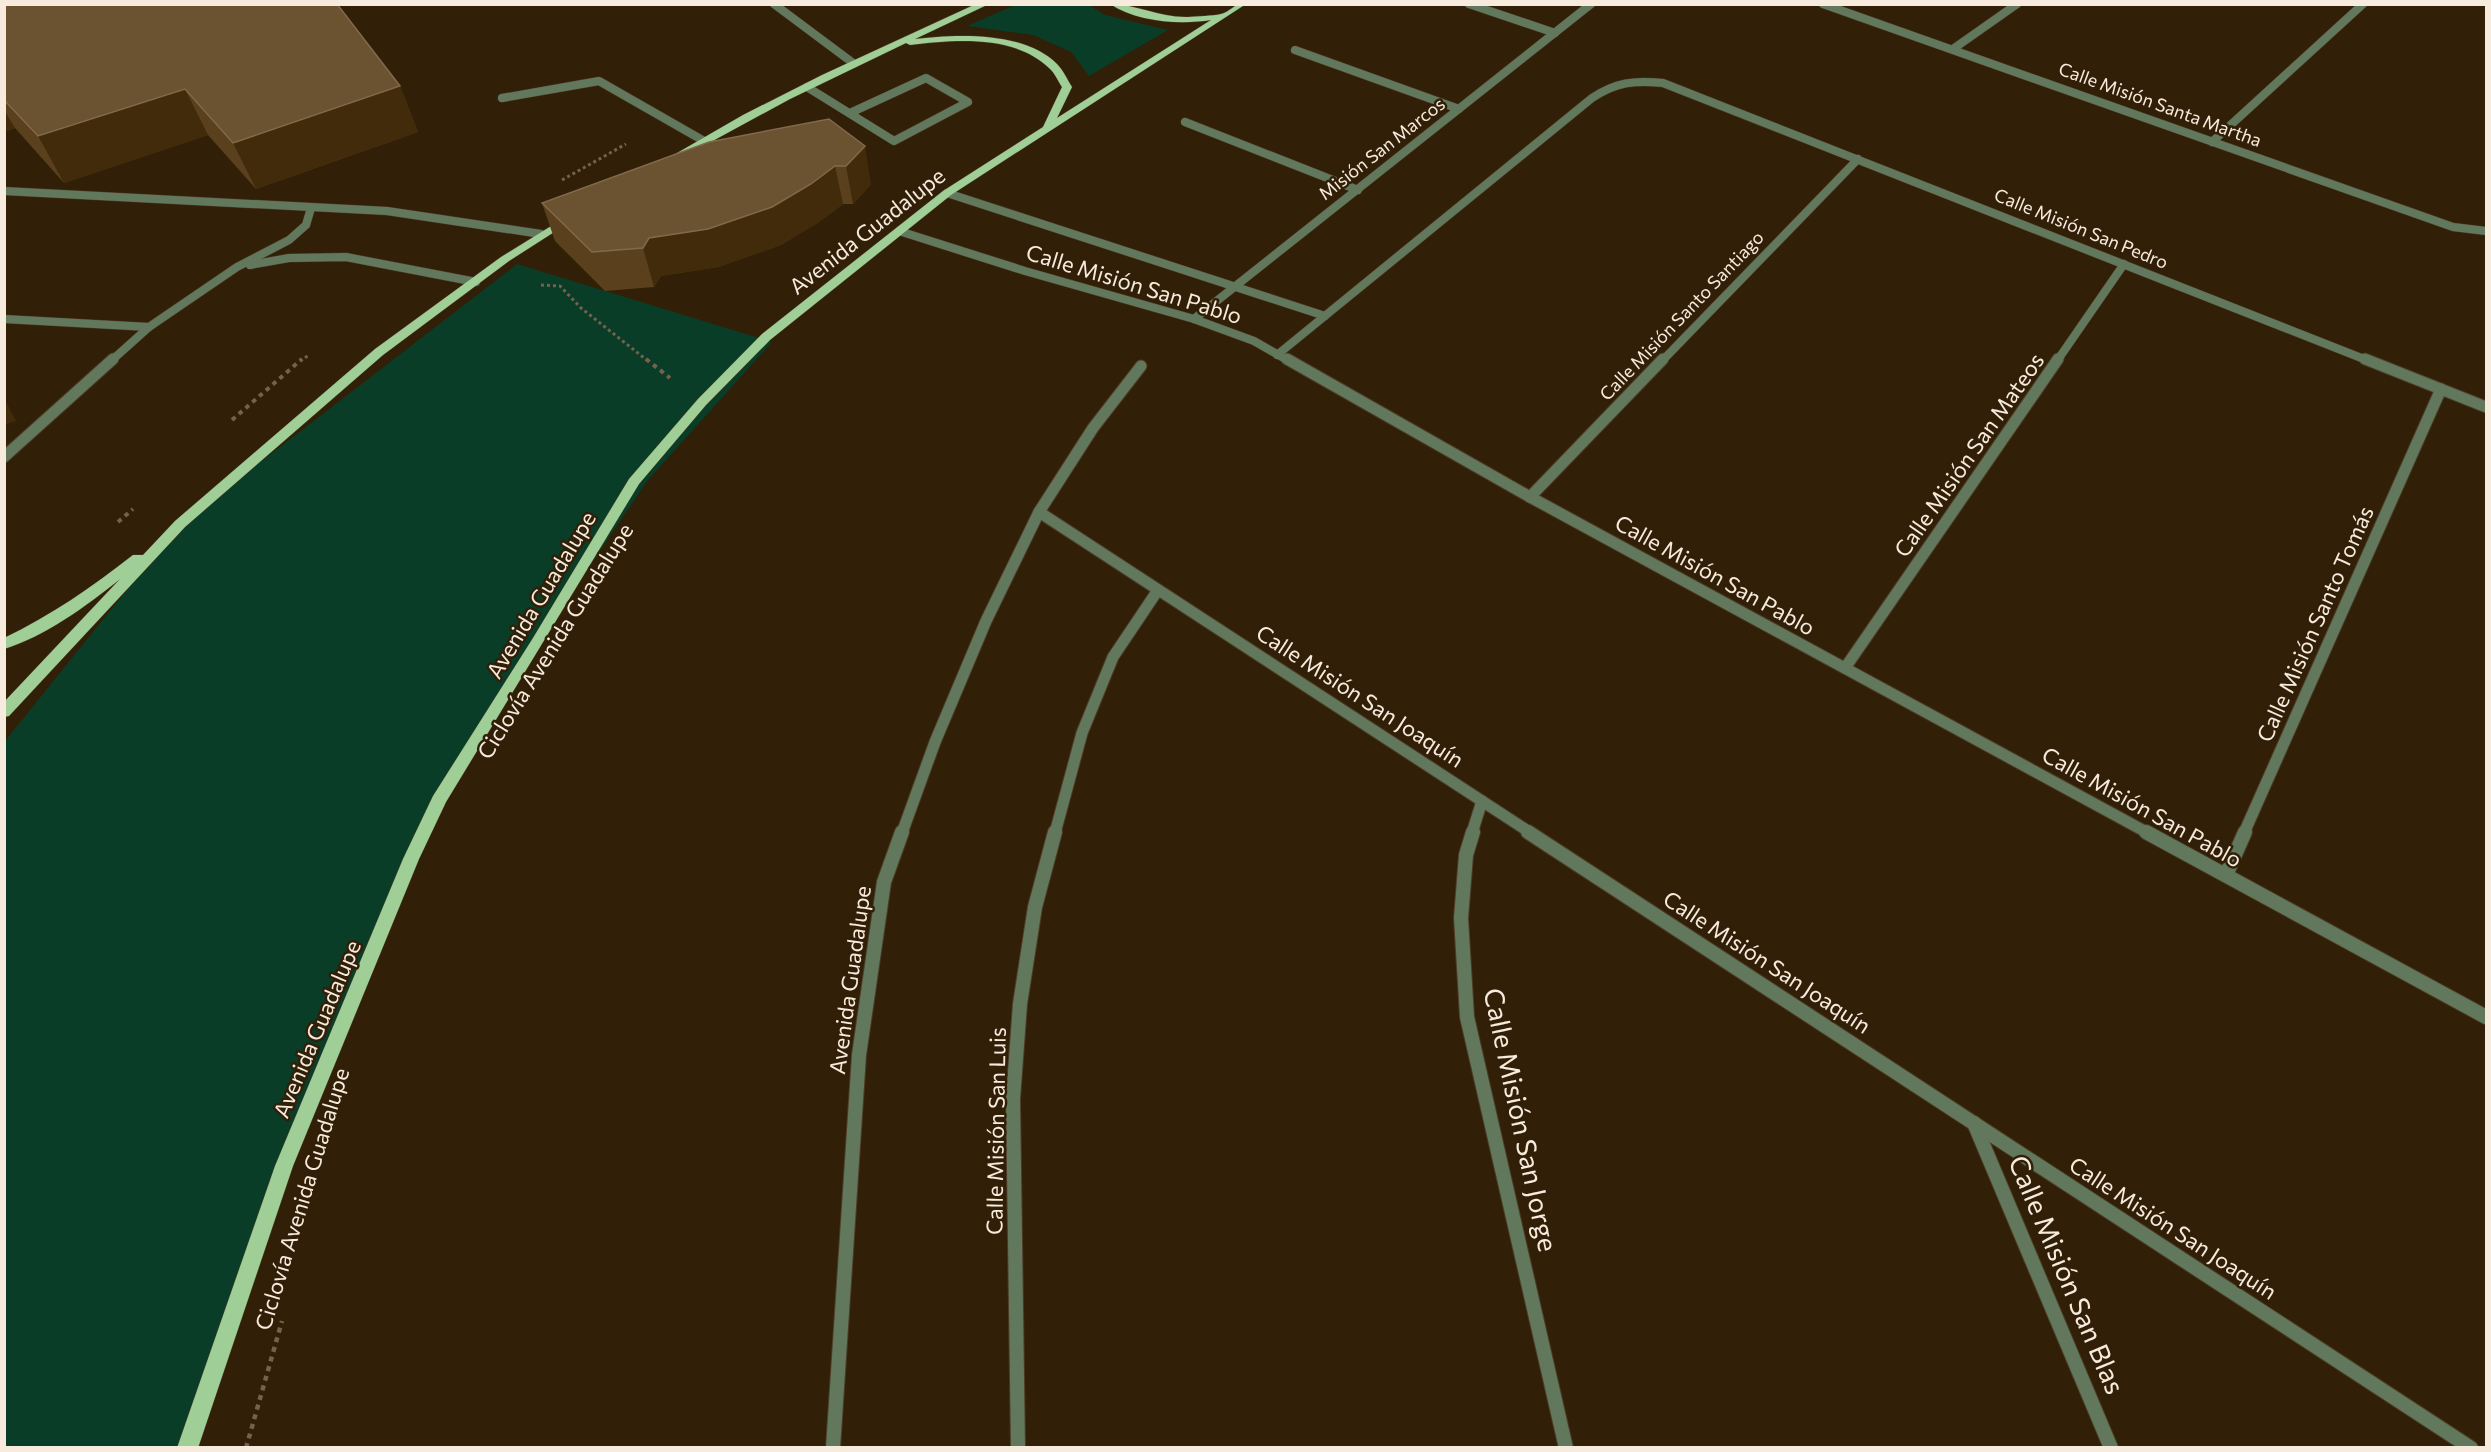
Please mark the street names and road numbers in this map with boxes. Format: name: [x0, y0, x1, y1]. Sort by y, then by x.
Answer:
street label: Calle Misión Santa Martha: [2056, 57, 2265, 151]
street label: Misión San Marcos: [1314, 92, 1449, 204]
street label: Avenida Guadalupe: [783, 161, 950, 300]
street label: Calle Misión San Pedro: [1991, 183, 2171, 273]
street label: Calle Misión Santo Santiago: [1595, 226, 1768, 405]
street label: Calle Misión San Pablo: [1023, 238, 1245, 329]
street label: Calle Misión San Mateos: [1888, 347, 2049, 562]
street label: Calle Misión Santo Tomás: [2250, 502, 2379, 746]
street label: Avenida Guadalupe: [480, 506, 601, 683]
street label: Calle Misión San Pablo: [1611, 508, 1820, 641]
street label: Ciclovía Avenida Guadalupe: [471, 518, 638, 764]
street label: Calle Misión San Joaquín: [1252, 618, 1469, 773]
street label: Calle Misión San Pablo: [2038, 740, 2247, 873]
street label: Avenida Guadalupe: [823, 884, 876, 1076]
street label: Calle Misión San Joaquín: [1659, 884, 1876, 1039]
street label: Avenida Guadalupe: [267, 936, 366, 1122]
street label: Calle Misión San Jorge: [1477, 985, 1566, 1254]
street label: Calle Misión San Luis: [980, 1027, 1011, 1235]
street label: Ciclovía Avenida Guadalupe: [249, 1064, 354, 1333]
street label: Calle Misión San Blas: [2002, 1150, 2133, 1399]
street label: Calle Misión San Joaquín: [2065, 1150, 2282, 1305]

